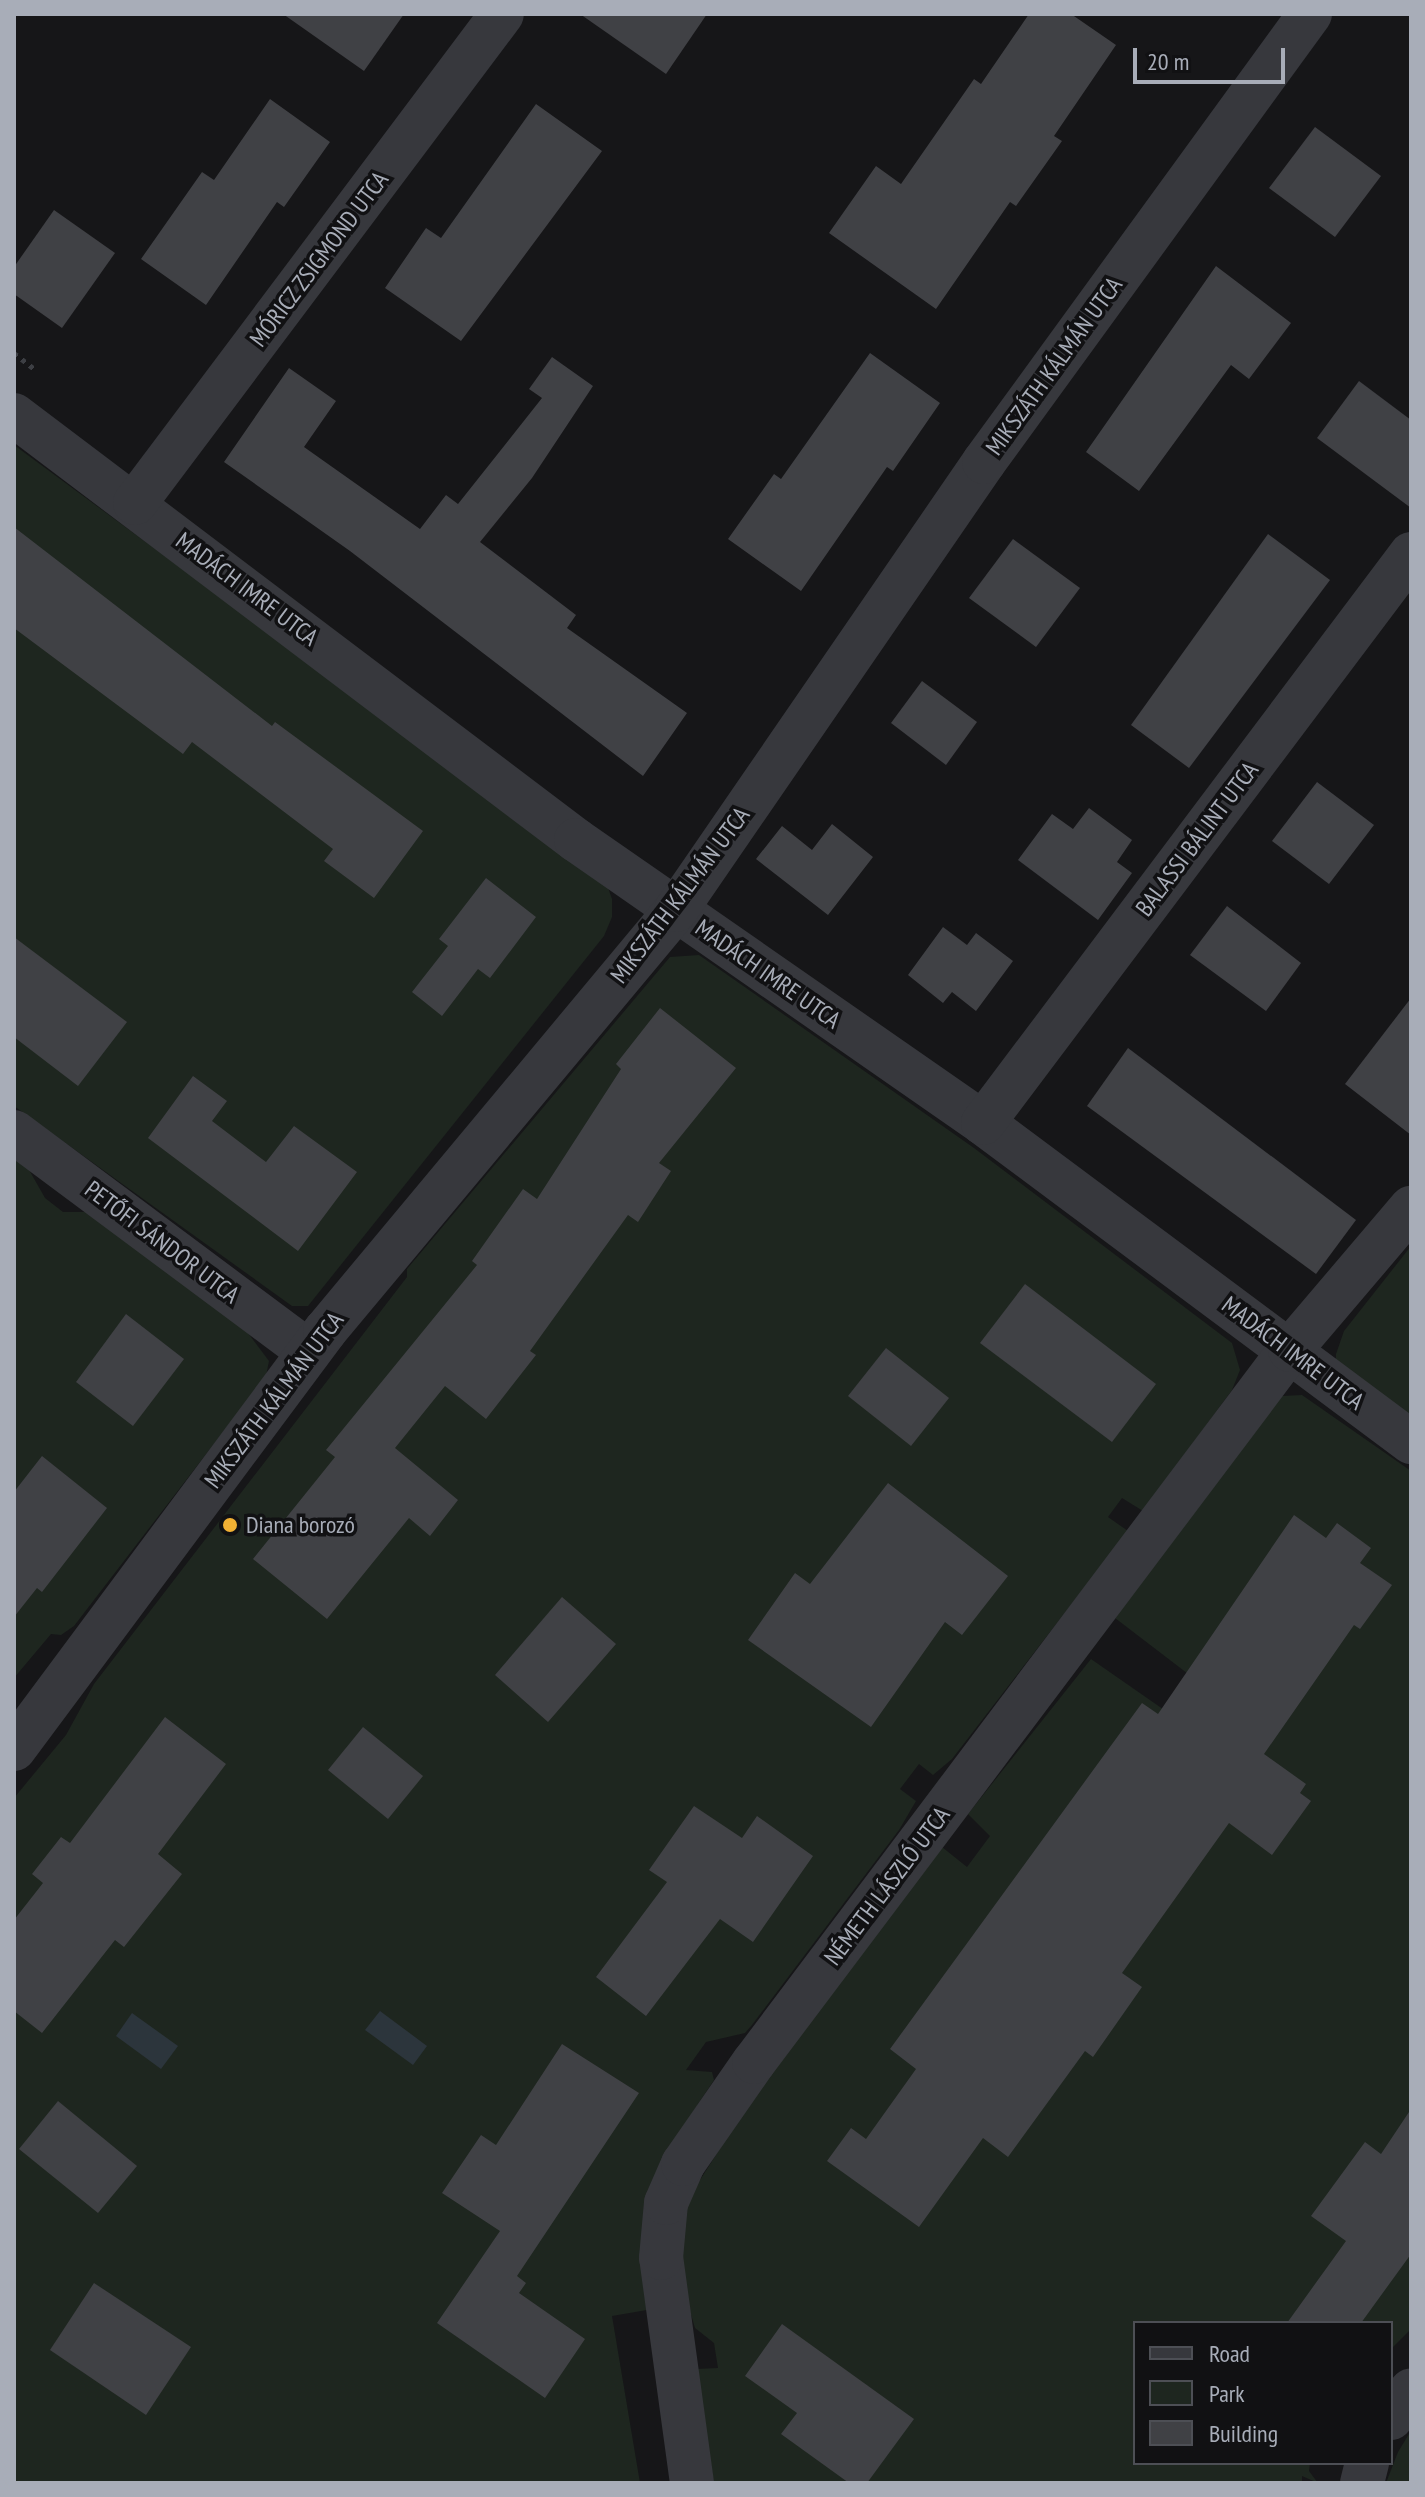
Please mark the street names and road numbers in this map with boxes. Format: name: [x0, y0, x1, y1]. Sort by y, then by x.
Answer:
street label: MÓRICZ ZSIGMOND UTCA: [243, 165, 395, 353]
street label: MIKSZÁTH KÁLMÁN UTCA: [980, 271, 1128, 461]
street label: MADÁCH IMRE UTCA: [170, 526, 324, 652]
street label: BALASSI BÁLINT UTCA: [1129, 756, 1265, 922]
street label: MIKSZÁTH KÁLMÁN UTCA: [604, 801, 756, 989]
street label: MADÁCH IMRE UTCA: [690, 913, 846, 1035]
street label: PETŐFI SÁNDOR UTCA: [79, 1175, 245, 1309]
street label: MADÁCH IMRE UTCA: [1216, 1290, 1370, 1416]
street label: MIKSZÁTH KÁLMÁN UTCA: [198, 1306, 350, 1494]
street label: NÉMETH LÁSZLÓ UTCA: [818, 1801, 956, 1971]

